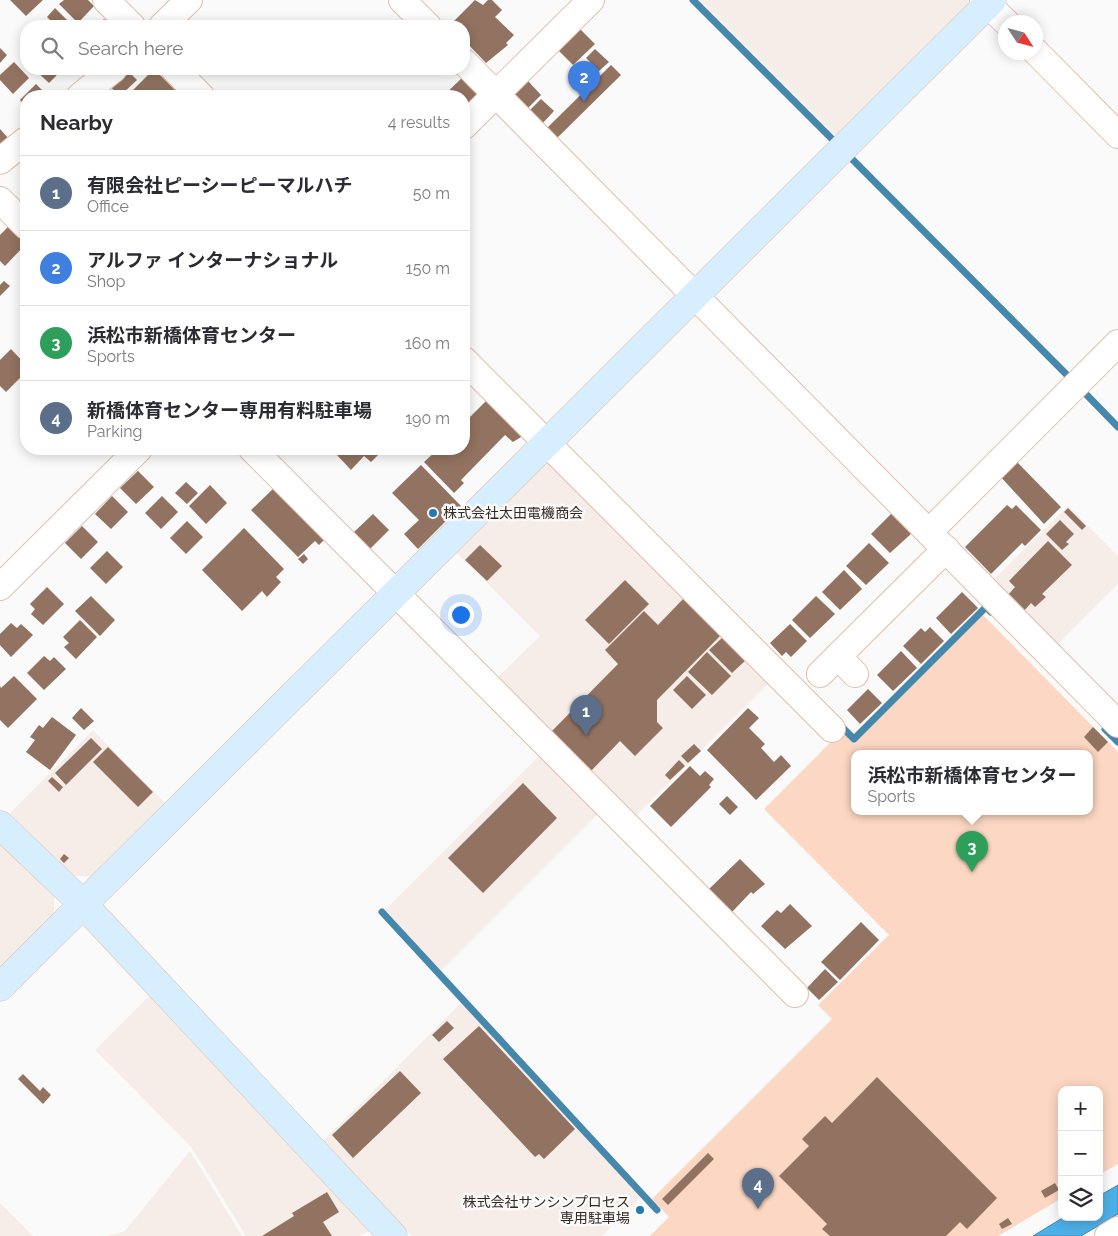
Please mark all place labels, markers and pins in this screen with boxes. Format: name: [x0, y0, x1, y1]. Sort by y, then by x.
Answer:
pin: 2: [568, 61, 600, 102]
place label: 株式会社太田電機商会: [443, 505, 583, 521]
marker: 株式会社太田電機商会: [427, 507, 439, 519]
pin: 1: [570, 695, 602, 736]
pin: 3: [956, 831, 988, 872]
pin: 4: [742, 1168, 774, 1209]
place label: 株式会社サンシンプロセス 専用駐車場: [462, 1194, 630, 1226]
marker: 株式会社サンシンプロセス 専用駐車場: [634, 1204, 646, 1216]

